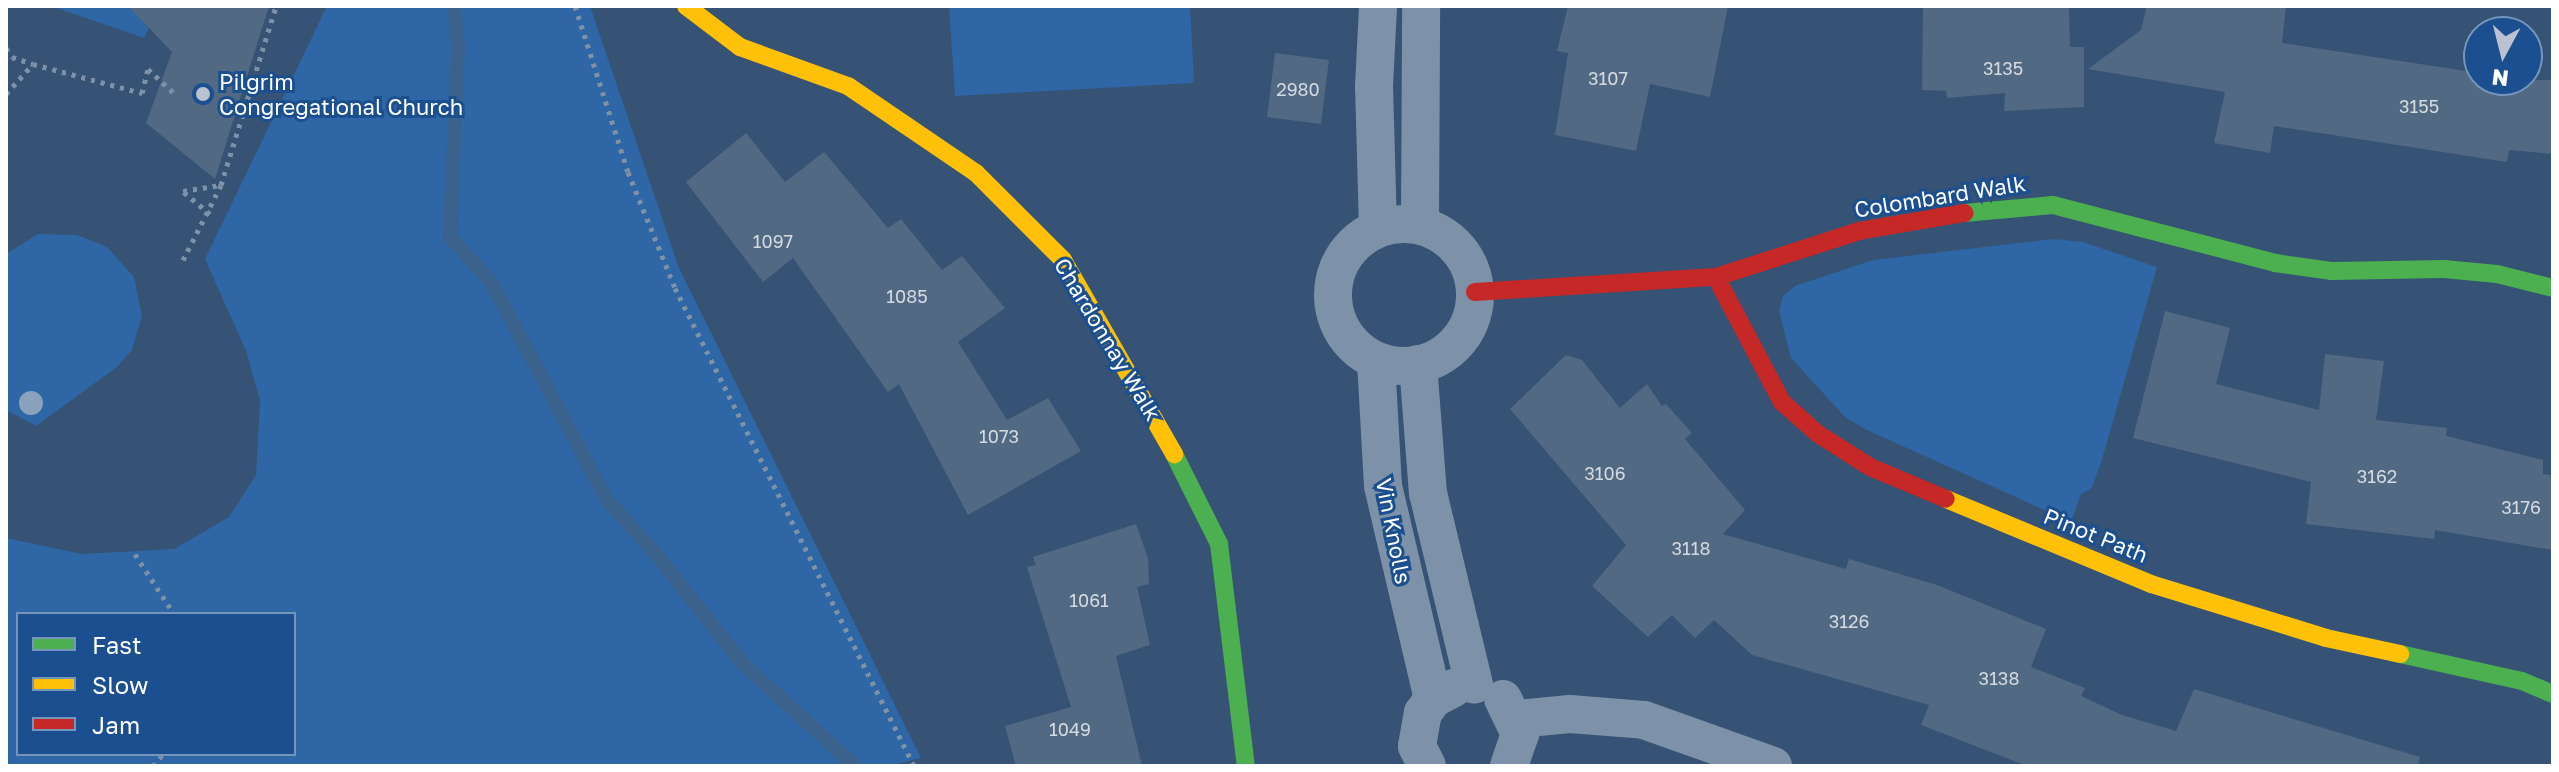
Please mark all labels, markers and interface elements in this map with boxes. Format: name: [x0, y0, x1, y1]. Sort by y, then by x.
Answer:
north arrow: [2463, 16, 2543, 96]
house number: 3135: [1983, 57, 2023, 79]
text: N: [2490, 64, 2510, 93]
house number: 3107: [1588, 67, 1628, 89]
place label: Pilgrim Congregational Church: [219, 68, 463, 120]
house number: 2980: [1276, 78, 1320, 100]
marker: Pilgrim Congregational Church: [194, 85, 212, 103]
house number: 3155: [2399, 95, 2439, 117]
street label: Colombard Walk: [1852, 169, 2028, 223]
house number: 1097: [753, 230, 793, 252]
street label: Chardonnay Walk: [1049, 253, 1167, 425]
house number: 1085: [886, 285, 928, 307]
house number: 1073: [979, 425, 1019, 447]
house number: 3106: [1584, 462, 1626, 484]
house number: 3162: [2357, 465, 2397, 487]
street label: Vin Knolls: [1371, 476, 1417, 586]
house number: 3176: [2501, 496, 2541, 518]
street label: Pinot Path: [2040, 502, 2152, 568]
house number: 3118: [1672, 537, 1710, 559]
house number: 1061: [1069, 589, 1109, 611]
house number: 3126: [1829, 610, 1869, 632]
legend: [16, 612, 296, 756]
text: Fast: [92, 630, 142, 659]
house number: 3138: [1979, 667, 2019, 689]
text: Slow: [92, 670, 148, 699]
text: Jam: [92, 710, 140, 739]
house number: 1049: [1049, 718, 1091, 740]

